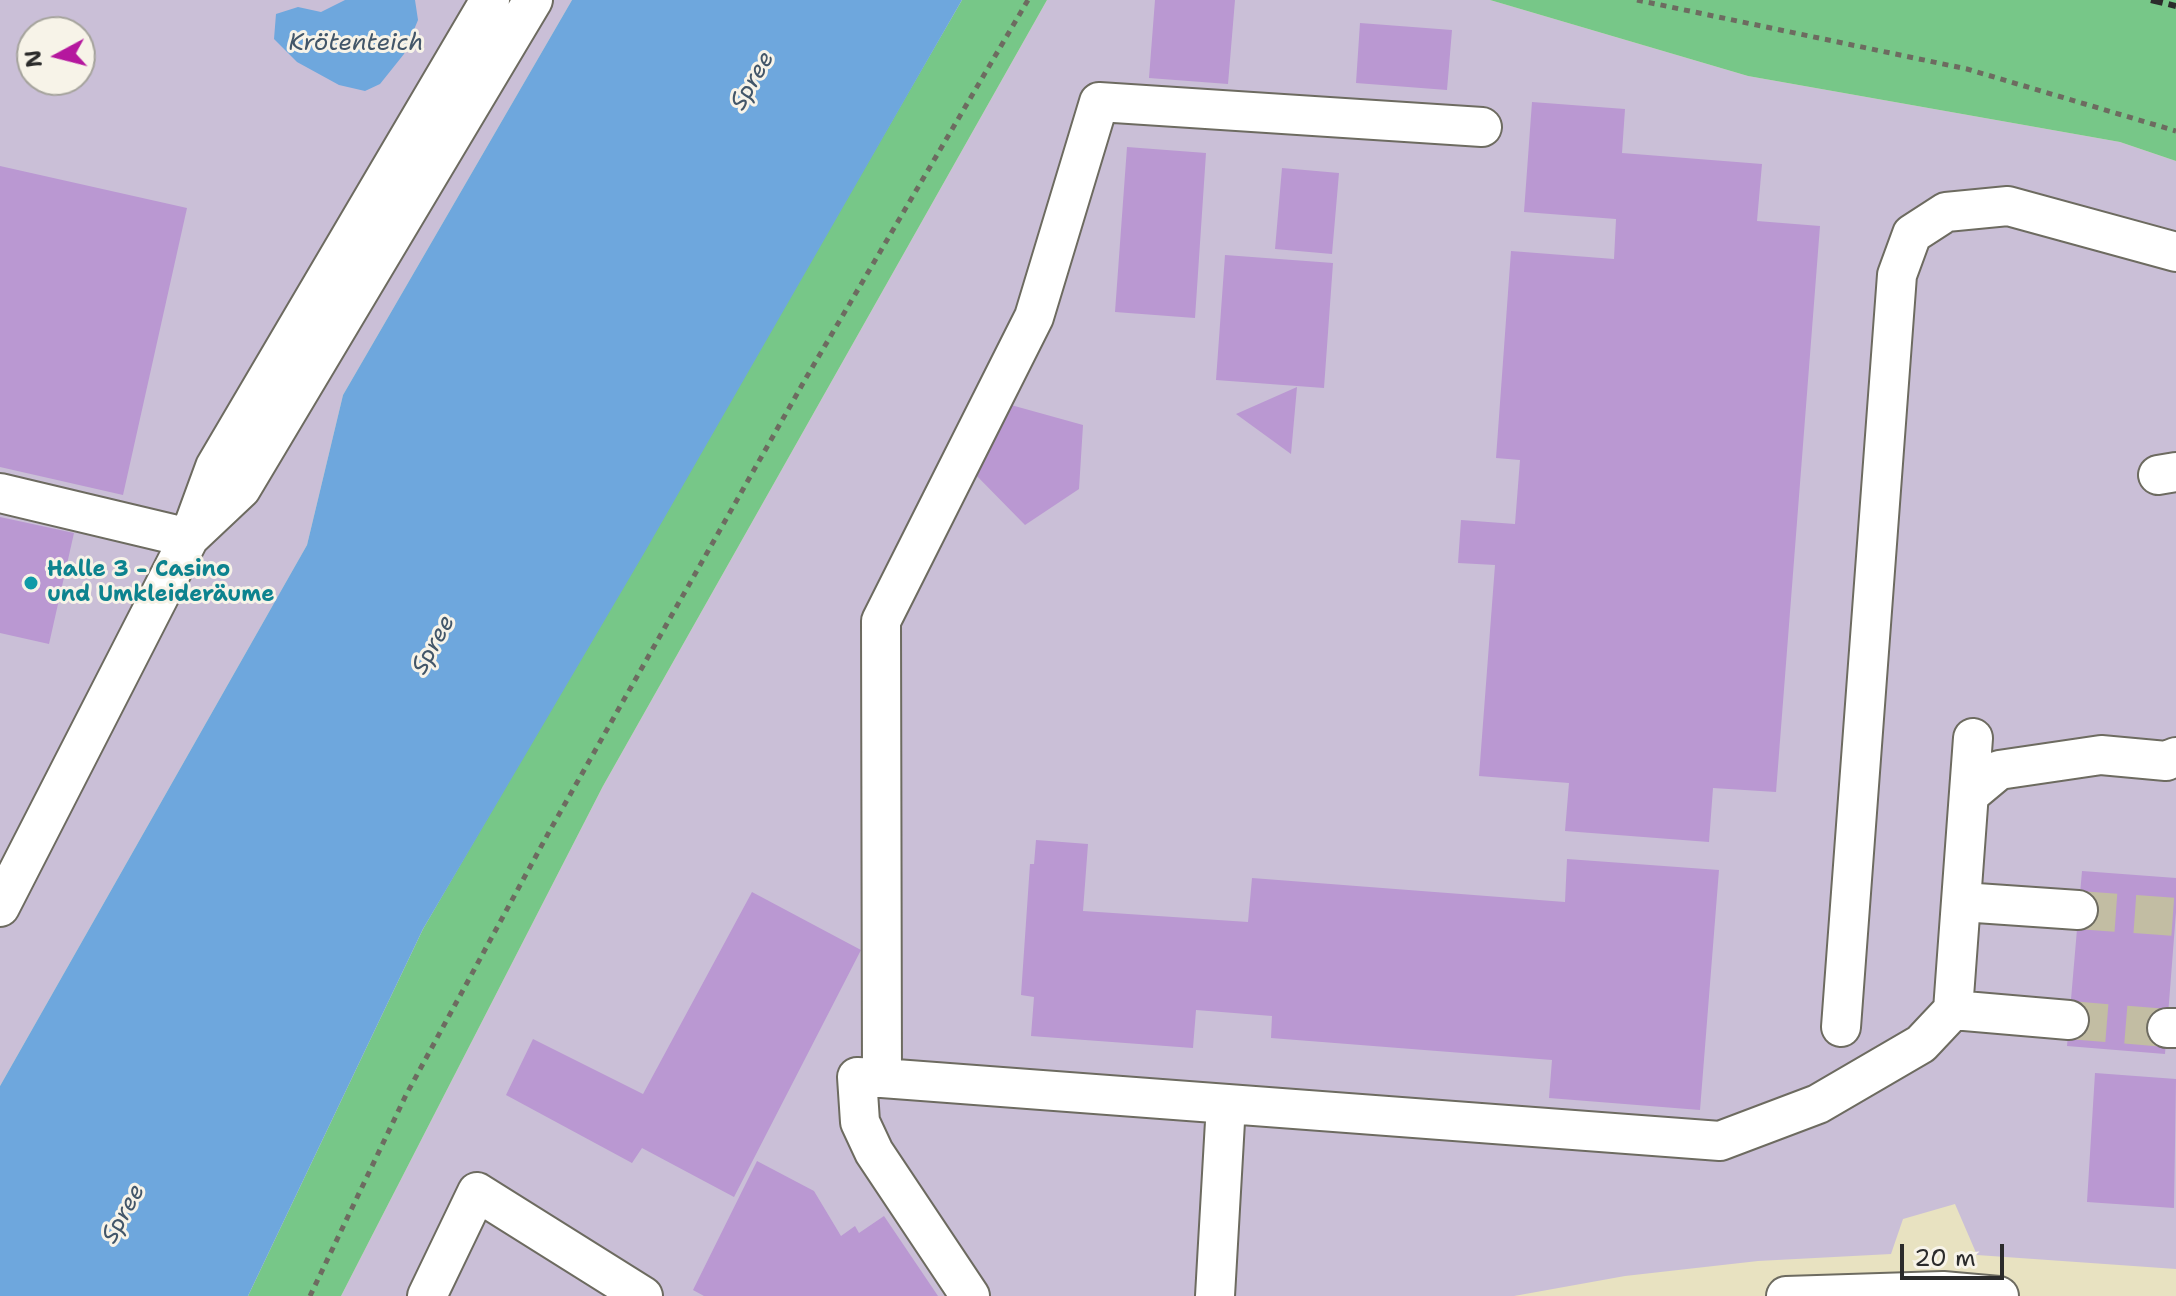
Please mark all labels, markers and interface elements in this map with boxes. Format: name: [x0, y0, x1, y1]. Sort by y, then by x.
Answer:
north arrow: [16, 16, 96, 96]
water label: Krötenteich: [289, 30, 423, 58]
water label: Spree: [725, 46, 781, 116]
text: N: [18, 48, 49, 69]
place label: Halle 3 - Casino und Umkleideräume: [47, 557, 274, 608]
marker: Halle 3 - Casino und Umkleideräume: [22, 574, 40, 592]
water label: Spree: [406, 610, 462, 680]
water label: Spree: [96, 1179, 152, 1249]
scale bar: [1904, 1228, 2008, 1278]
text: 20 m: [1914, 1242, 1976, 1274]

